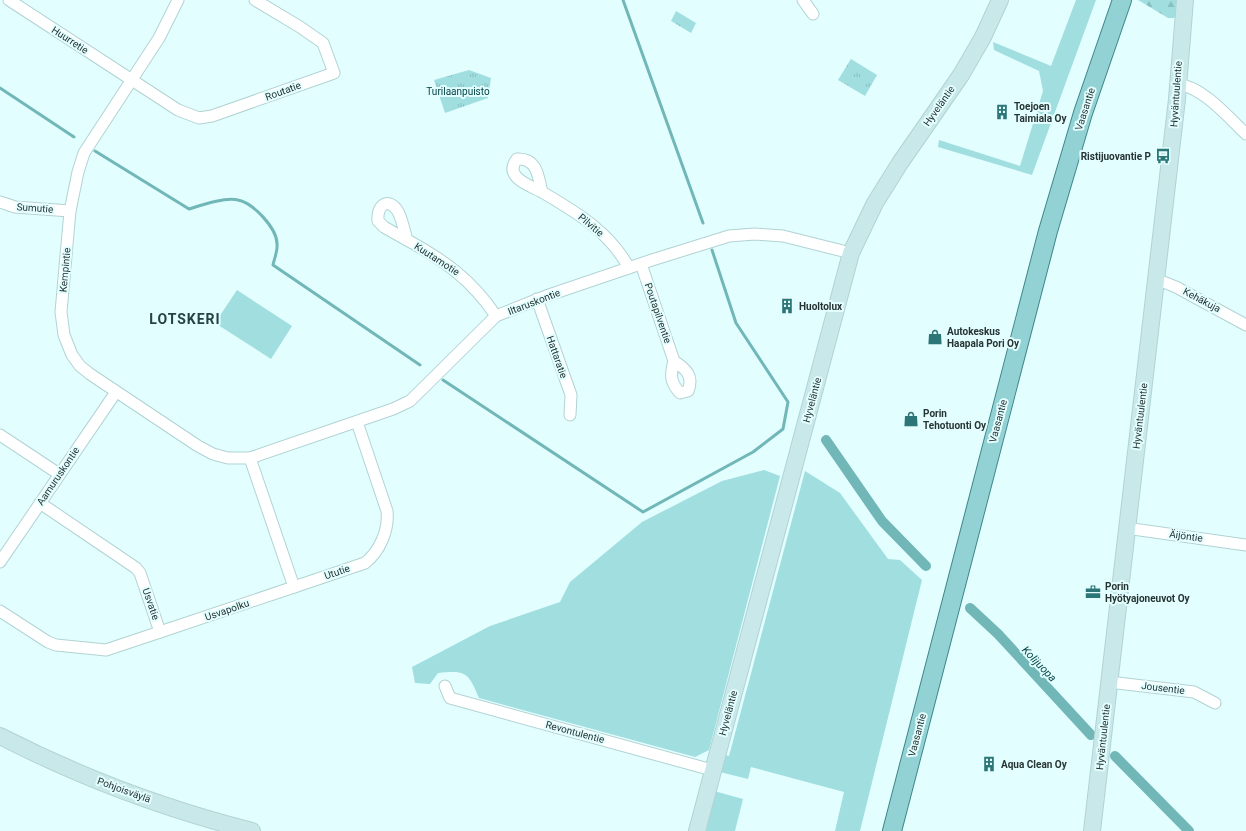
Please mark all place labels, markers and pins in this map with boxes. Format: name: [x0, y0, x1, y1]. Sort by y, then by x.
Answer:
place label: Toejoen Taimiala Oy: [1014, 101, 1067, 124]
building icon: Toejoen Taimiala Oy: [993, 103, 1011, 121]
bus stop icon: Ristijuovantie P: [1154, 147, 1172, 165]
place label: Ristijuovantie P: [1081, 151, 1152, 162]
building icon: Huoltolux: [778, 297, 796, 315]
place label: Huoltolux: [799, 301, 843, 312]
place label: Autokeskus Haapala Pori Oy: [947, 326, 1020, 349]
shop icon: Autokeskus Haapala Pori Oy: [926, 328, 944, 346]
place label: Porin Tehotuonti Oy: [923, 408, 987, 431]
shop icon: Porin Tehotuonti Oy: [902, 410, 920, 428]
place label: Porin Hyötyajoneuvot Oy: [1105, 581, 1191, 604]
office icon: Porin Hyötyajoneuvot Oy: [1084, 583, 1102, 601]
building icon: Aqua Clean Oy: [980, 755, 998, 773]
place label: Aqua Clean Oy: [1001, 759, 1068, 770]

